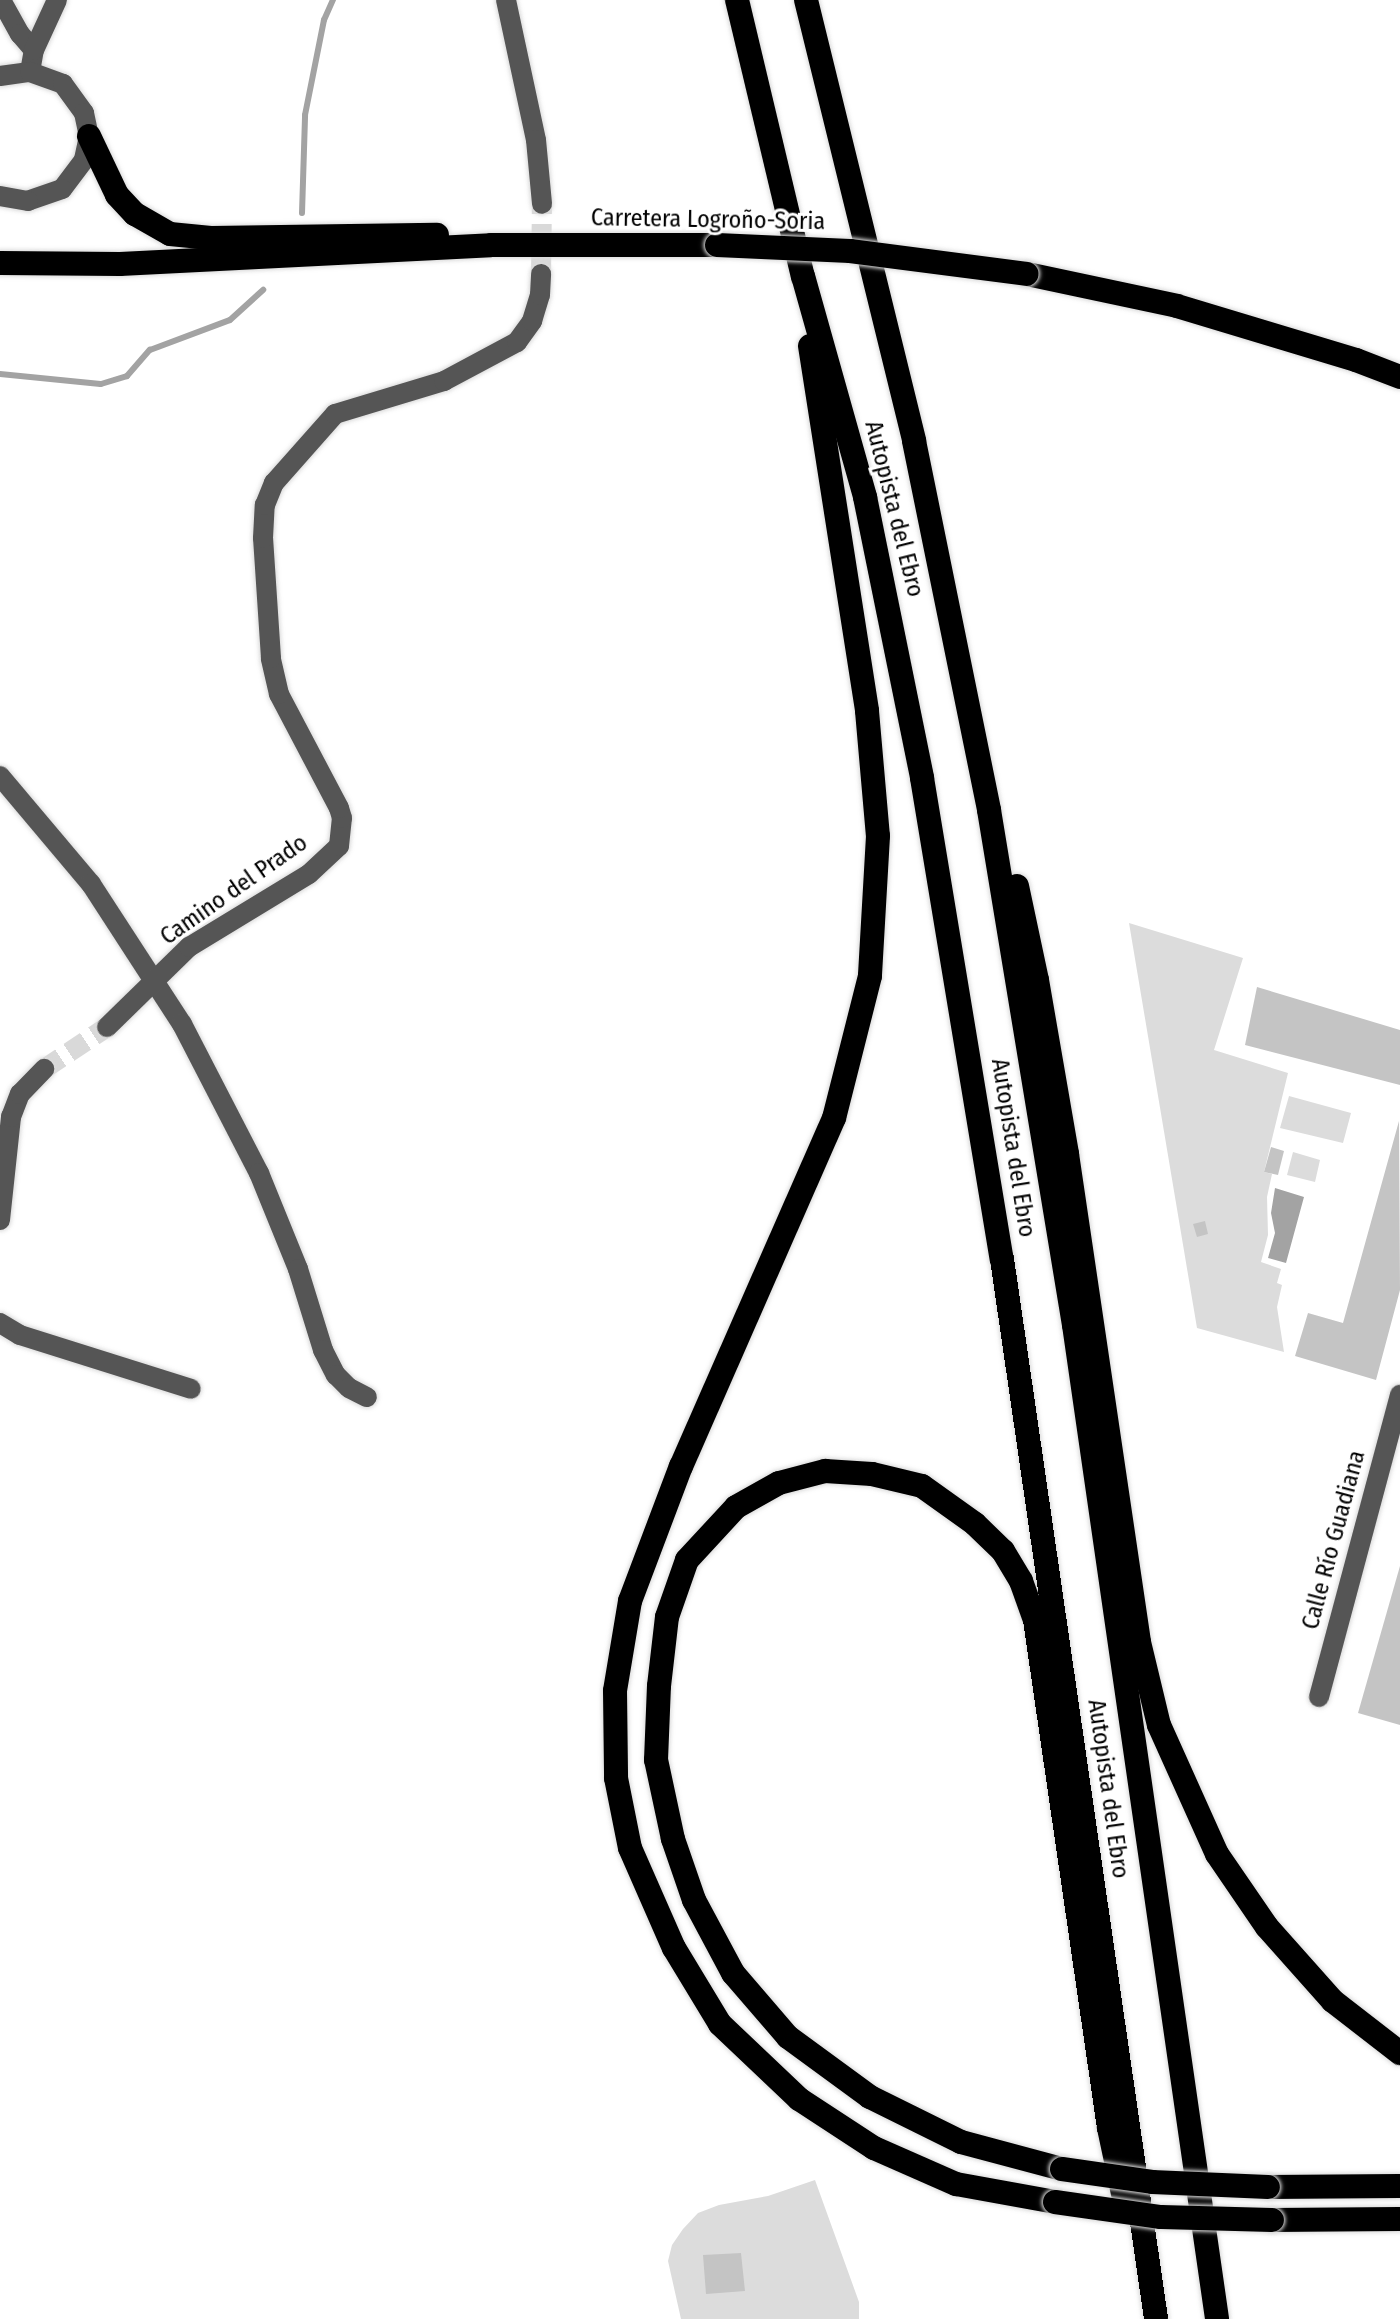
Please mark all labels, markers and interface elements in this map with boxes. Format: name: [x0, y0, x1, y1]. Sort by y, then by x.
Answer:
street label: Carretera Logroño-Soria: [591, 204, 825, 236]
street label: Autopista del Ebro: [858, 418, 930, 600]
street label: Camino del Prado: [155, 829, 313, 951]
street label: Autopista del Ebro: [985, 1057, 1041, 1239]
street label: Calle Río Guadiana: [1296, 1447, 1372, 1633]
street label: Autopista del Ebro: [1081, 1698, 1135, 1880]

